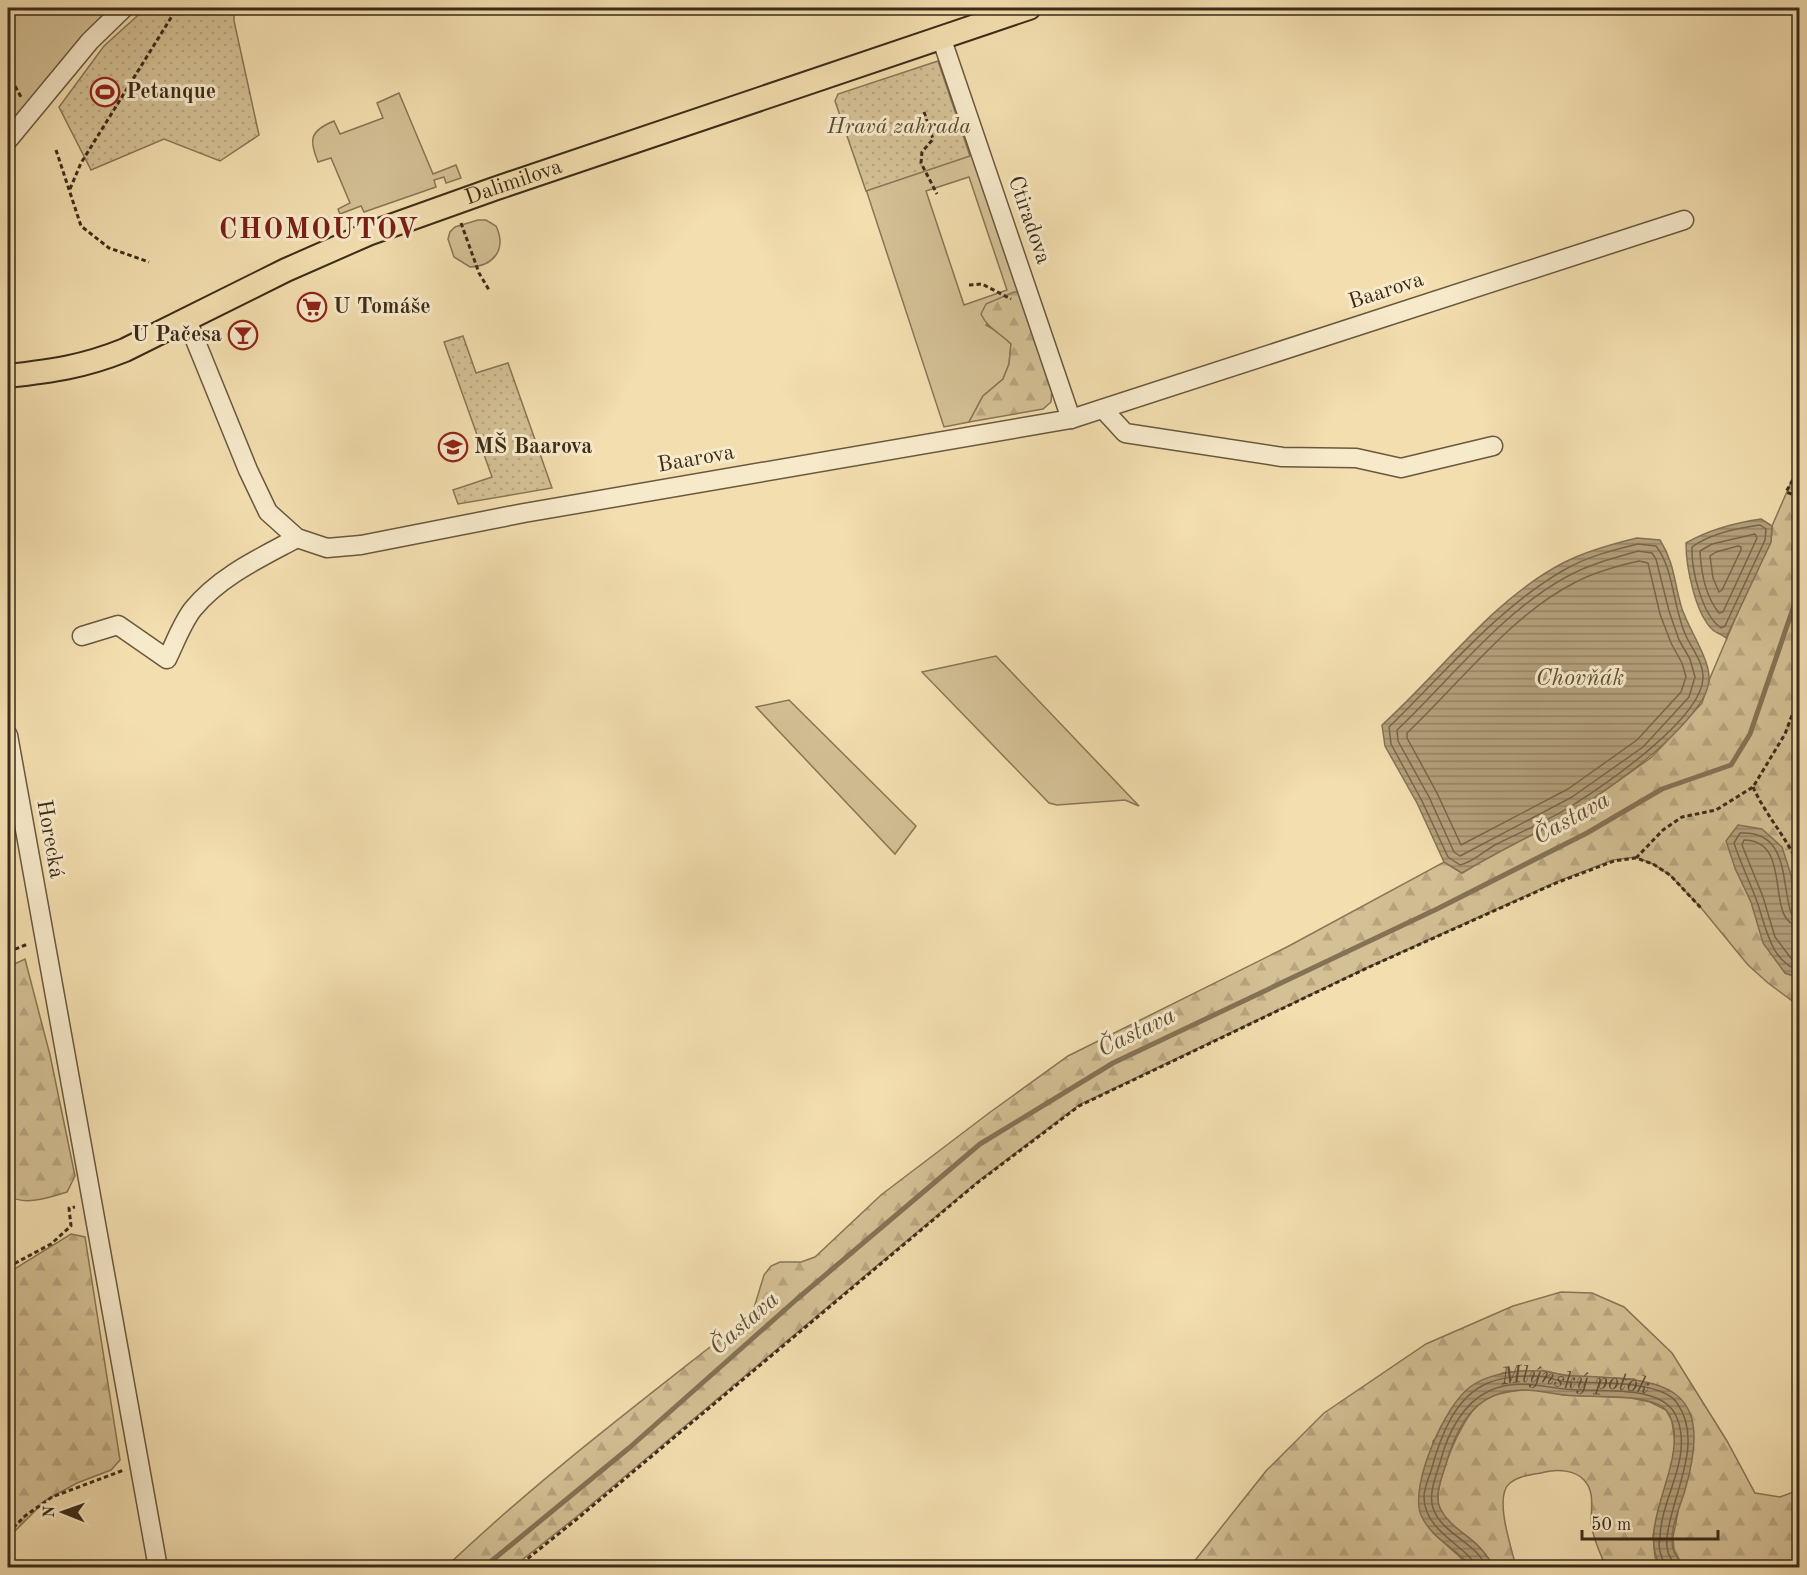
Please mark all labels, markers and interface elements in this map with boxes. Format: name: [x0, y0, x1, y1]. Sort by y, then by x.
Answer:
sports icon: Petanque: [89, 76, 121, 108]
place label: Petanque: [126, 81, 216, 103]
park label: Hravá zahrada: [826, 116, 971, 138]
street label: Dalimilova: [462, 156, 565, 209]
street label: Ctiradova: [1004, 173, 1054, 267]
district label: CHOMOUTOV: [219, 217, 419, 245]
street label: Baarova: [1346, 268, 1426, 313]
supermarket icon: U Tomáše: [296, 291, 328, 323]
place label: U Tomáše: [333, 296, 431, 318]
bar icon: U Pačesa: [227, 319, 259, 351]
place label: U Pačesa: [131, 324, 222, 346]
school or university icon: MŠ Baarova: [437, 431, 469, 463]
place label: MŠ Baarova: [474, 431, 593, 458]
street label: Baarova: [656, 441, 736, 477]
water label: Chovňák: [1536, 667, 1624, 691]
water label: Častava: [1527, 784, 1614, 850]
street label: Horecká: [32, 798, 68, 880]
water label: Častava: [1092, 999, 1180, 1062]
water label: Častava: [702, 1284, 784, 1360]
water label: Mlýnský potok: [1498, 1364, 1652, 1400]
north arrow: [33, 1482, 93, 1542]
scale bar: [1582, 1503, 1718, 1541]
text: N: [42, 1505, 58, 1518]
text: 50 m: [1591, 1516, 1631, 1534]

